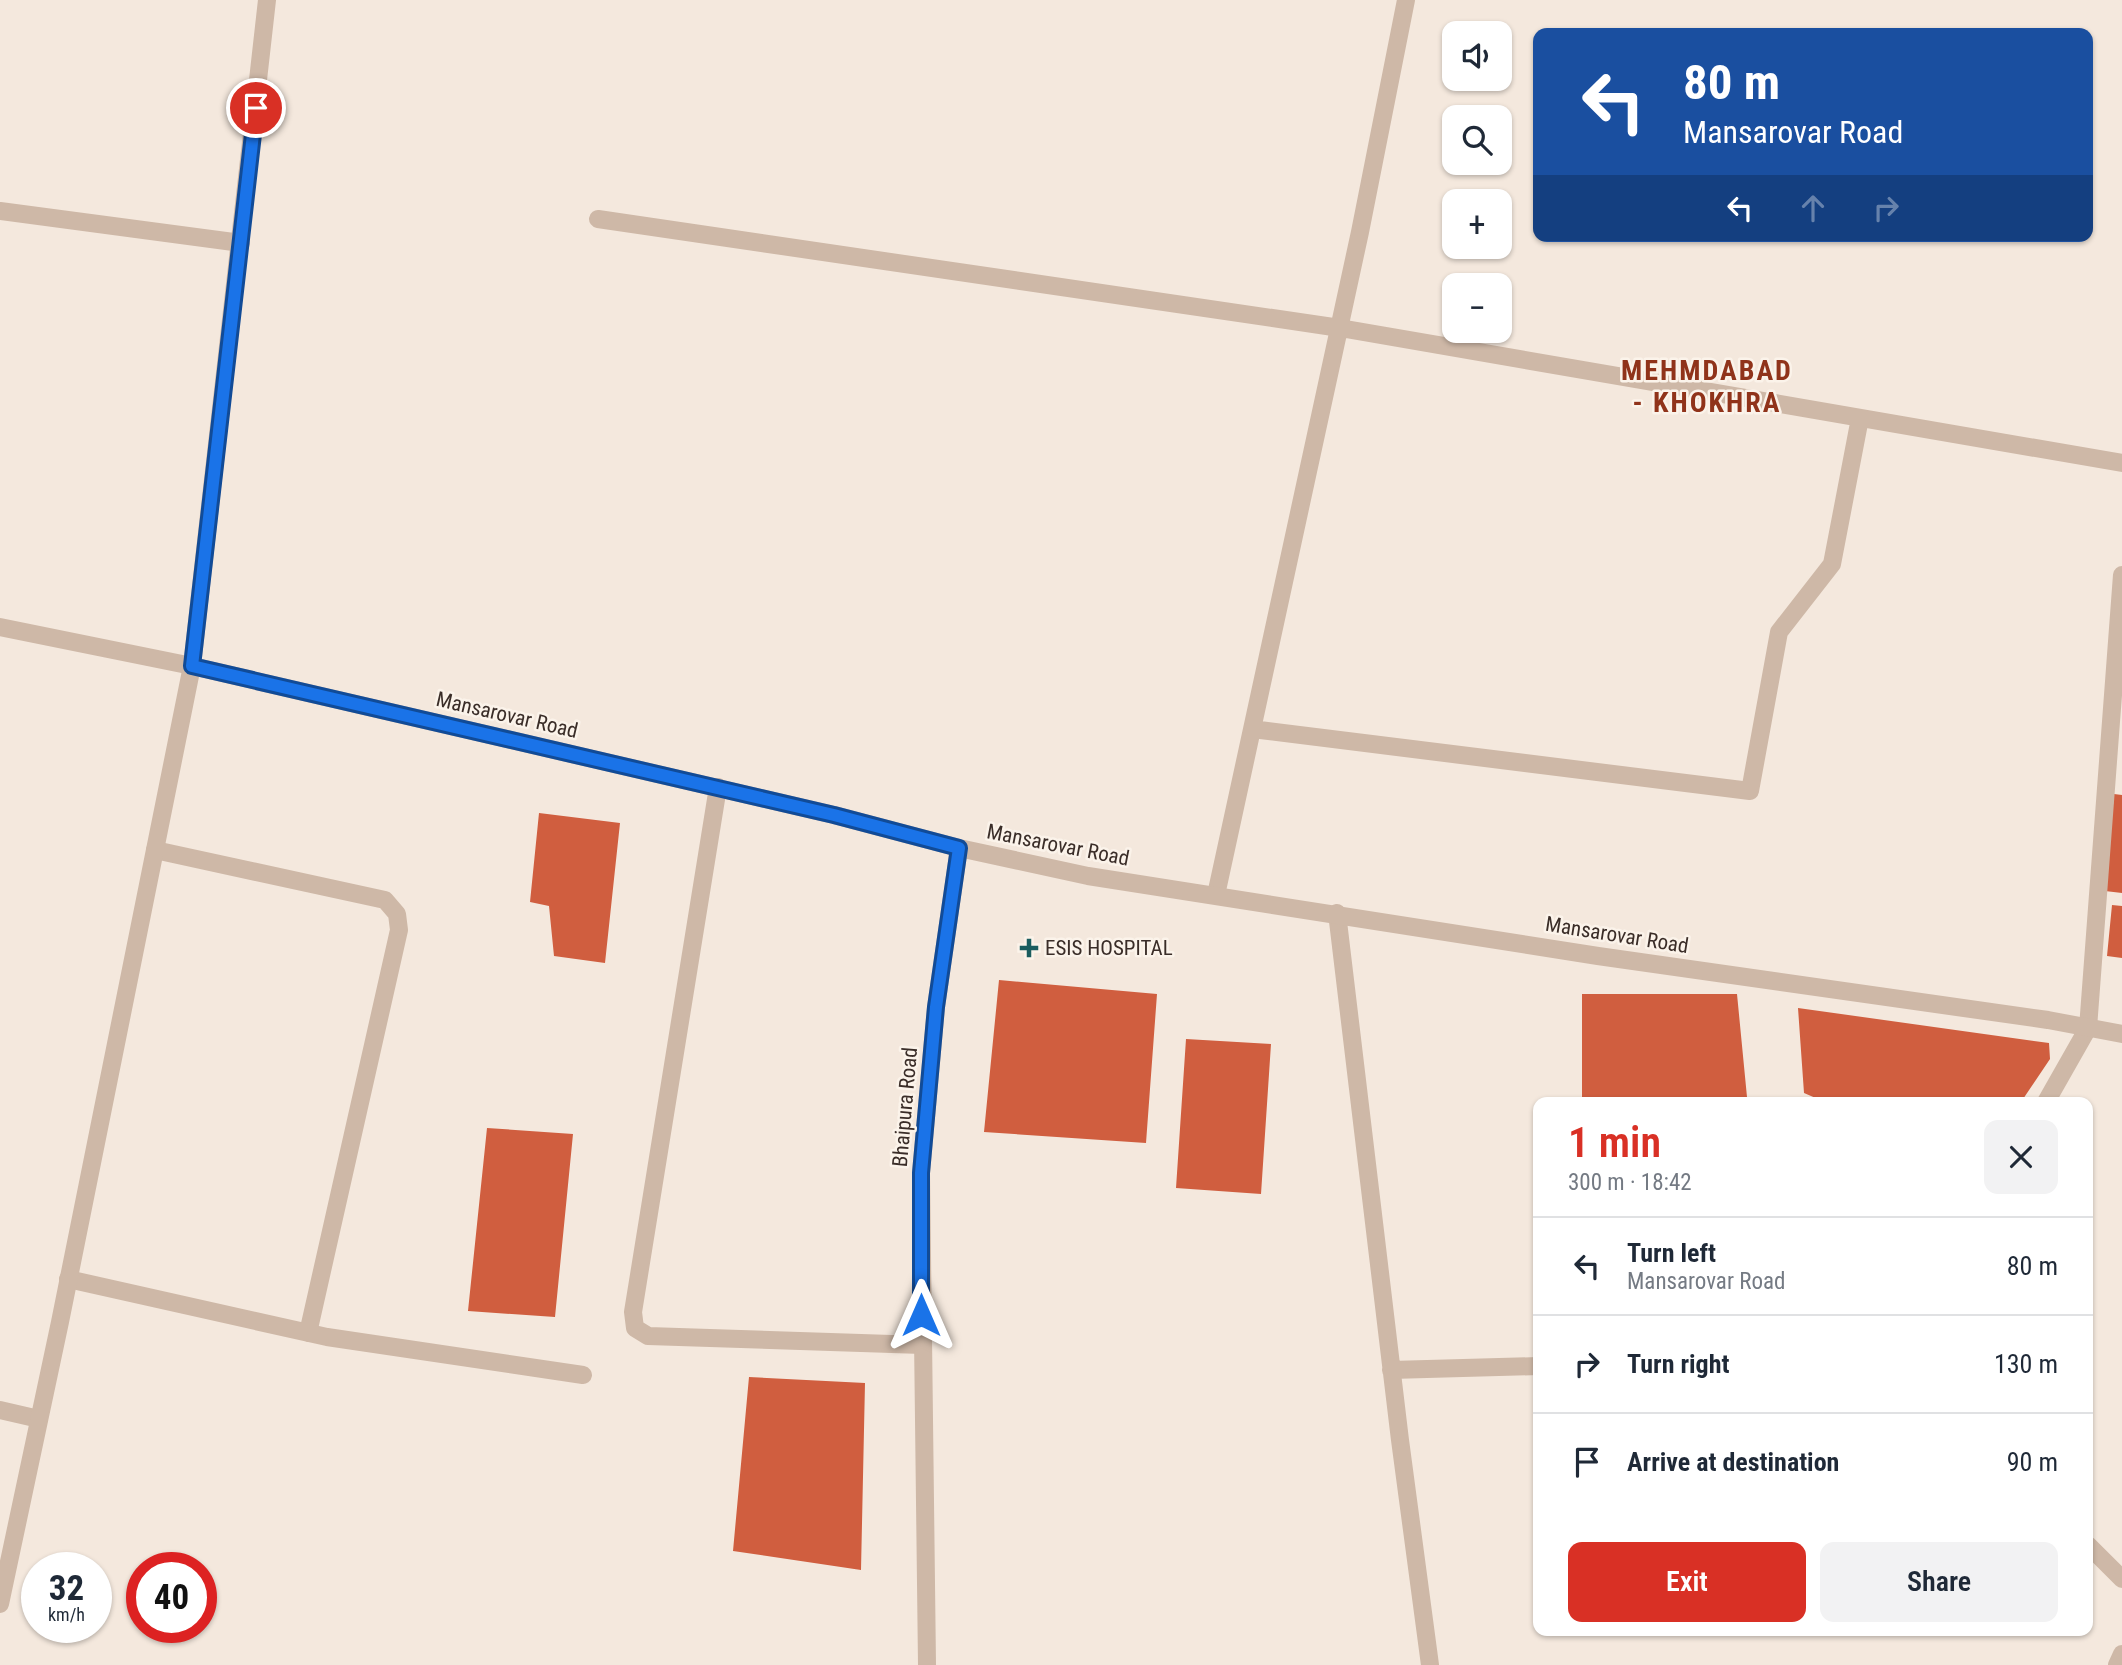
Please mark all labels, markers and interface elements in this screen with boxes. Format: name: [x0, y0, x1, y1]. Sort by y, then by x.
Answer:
map controls: [1442, 21, 1512, 343]
button: sound: [1442, 21, 1512, 91]
text: 80 m: [1683, 54, 1780, 111]
icon: left: [1568, 56, 1659, 147]
pin: [226, 78, 286, 138]
icon: arrive: [237, 89, 275, 127]
button: search: [1442, 105, 1512, 175]
text: Mansarovar Road: [1683, 113, 1903, 151]
button: +: [1442, 189, 1512, 259]
icon: left: [1721, 189, 1759, 227]
icon: ahead: [1794, 189, 1832, 227]
icon: right: [1867, 189, 1905, 227]
button: −: [1442, 273, 1512, 343]
district label: MEHMDABAD - KHOKHRA: [1621, 354, 1793, 419]
street label: Mansarovar Road: [434, 687, 580, 743]
street label: Mansarovar Road: [985, 819, 1131, 871]
street label: Mansarovar Road: [1544, 912, 1690, 958]
place label: ESIS HOSPITAL: [1045, 936, 1173, 960]
marker: ESIS HOSPITAL: [1019, 938, 1039, 958]
street label: Bhaipura Road: [888, 1046, 922, 1168]
text: 1 min: [1568, 1118, 1661, 1167]
button: close: [1984, 1120, 2058, 1194]
text: 300 m · 18:42: [1568, 1169, 1692, 1196]
text: Turn left: [1627, 1238, 1716, 1268]
icon: left: [1568, 1247, 1606, 1285]
text: 80 m: [2007, 1251, 2058, 1281]
text: Mansarovar Road: [1627, 1268, 1785, 1295]
position arrow: [884, 1278, 958, 1352]
icon: right: [1568, 1345, 1606, 1383]
text: Turn right: [1627, 1349, 1729, 1379]
text: 130 m: [1994, 1349, 2058, 1379]
icon: arrive: [1568, 1443, 1606, 1481]
text: Arrive at destination: [1627, 1447, 1839, 1477]
text: 90 m: [2007, 1447, 2058, 1477]
button: Exit: [1568, 1542, 1806, 1622]
button: Share: [1820, 1542, 2058, 1622]
speed limit sign: 40: [126, 1552, 217, 1643]
text: 32: [49, 1568, 84, 1609]
text: km/h: [48, 1604, 85, 1625]

